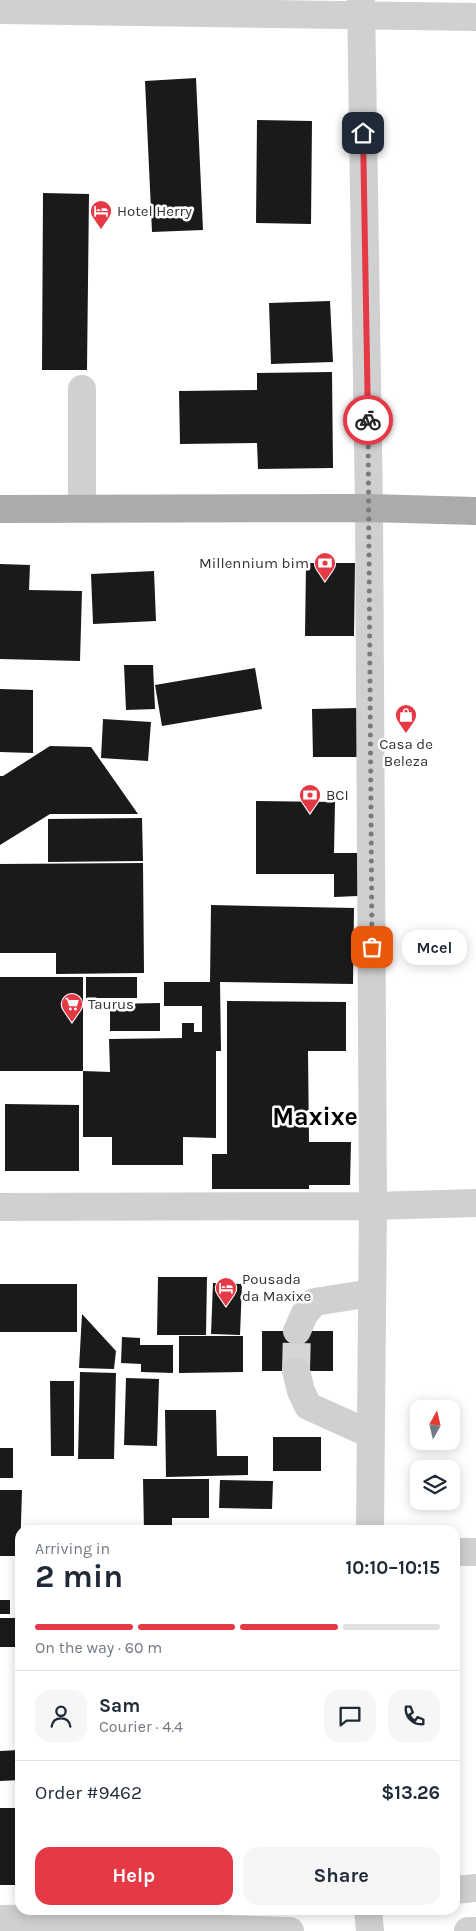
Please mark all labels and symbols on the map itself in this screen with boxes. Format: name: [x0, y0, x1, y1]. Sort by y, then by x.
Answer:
pin: [342, 112, 384, 154]
hotel icon: Hotel Herry: [89, 199, 113, 230]
place label: Hotel Herry: [117, 202, 192, 220]
courier: [343, 395, 393, 445]
bank icon: Millennium bim: [313, 551, 337, 582]
place label: Millennium bim: [199, 554, 309, 572]
shop icon: Casa de Beleza: [394, 703, 418, 734]
place label: Casa de Beleza: [379, 735, 433, 770]
bank icon: BCI: [298, 783, 322, 814]
place label: BCI: [326, 786, 349, 804]
pin: [351, 926, 393, 968]
callout: Mcel: [402, 930, 467, 964]
supermarket icon: Taurus: [60, 992, 84, 1023]
place label: Taurus: [88, 995, 134, 1013]
district label: Maxixe: [272, 1102, 358, 1131]
place label: Pousada da Maxixe: [242, 1270, 311, 1305]
hotel icon: Pousada da Maxixe: [214, 1276, 238, 1307]
north arrow: [410, 1400, 460, 1450]

